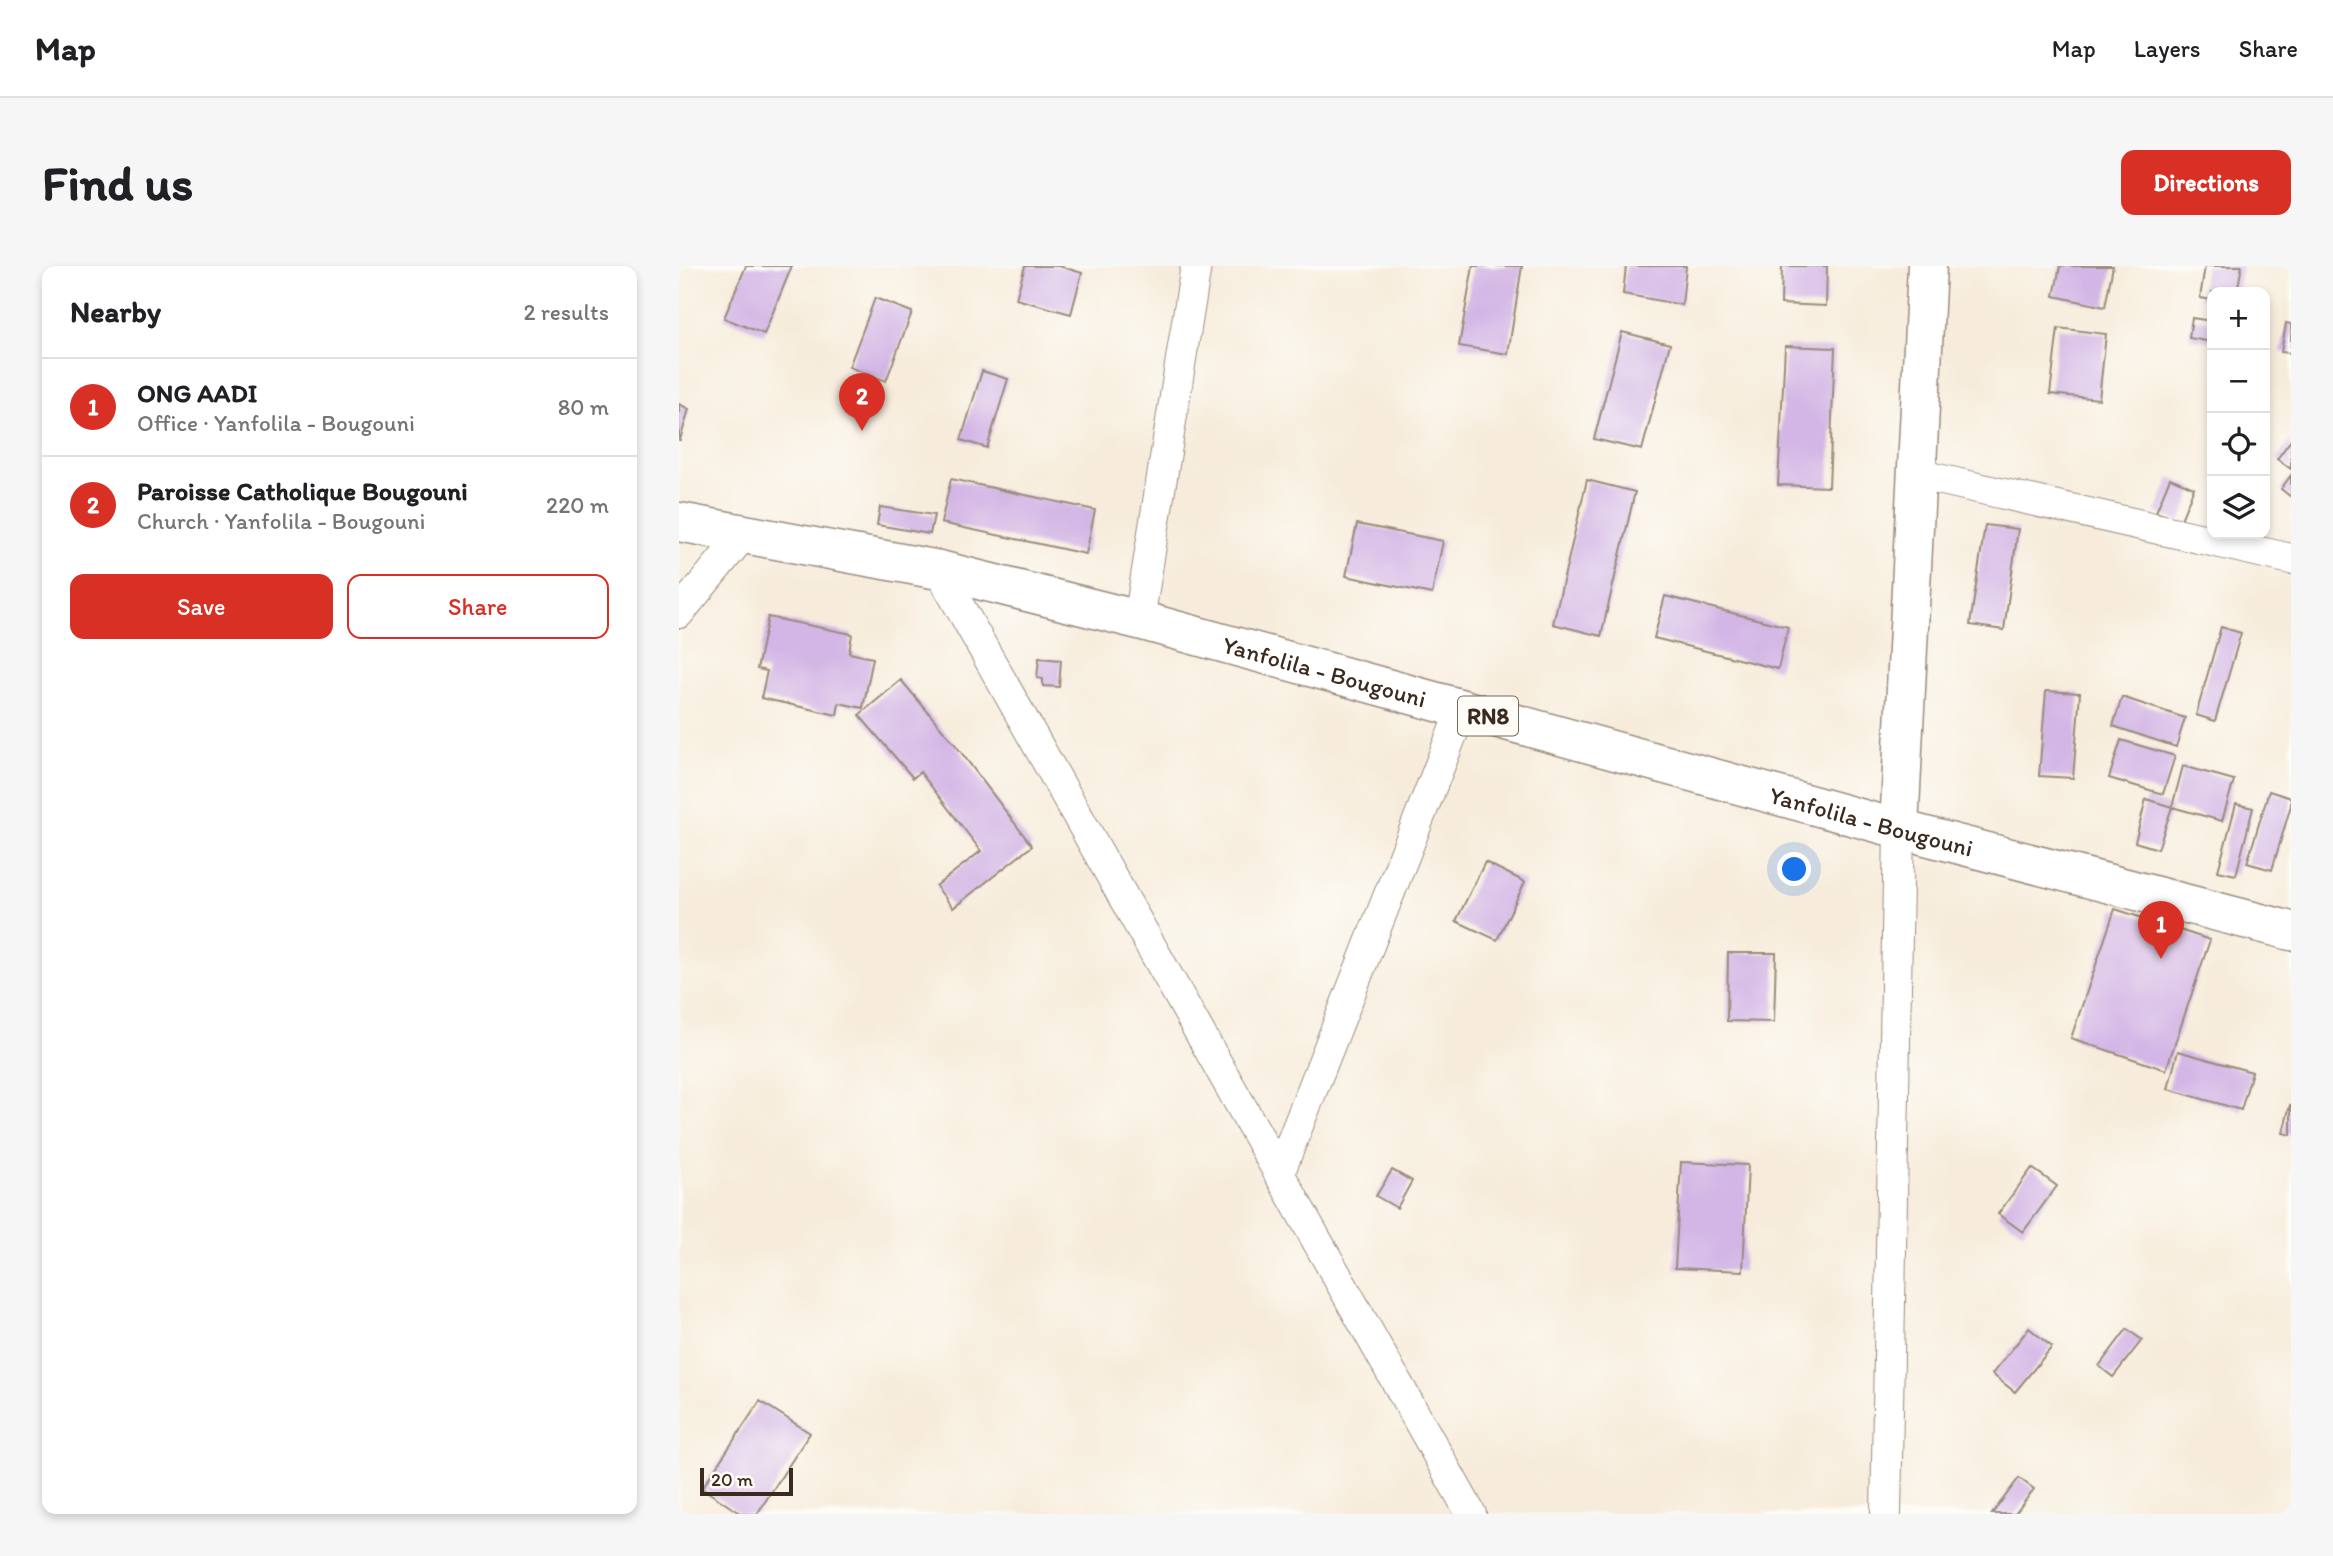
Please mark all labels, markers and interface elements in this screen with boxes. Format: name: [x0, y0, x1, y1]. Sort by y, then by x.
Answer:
text: Map: [35, 29, 96, 68]
text: Map: [2052, 34, 2096, 63]
text: Layers: [2134, 34, 2201, 63]
text: Share: [2239, 34, 2298, 63]
button: Directions: [2121, 150, 2291, 215]
text: Find us: [42, 153, 193, 212]
map controls: [2207, 287, 2270, 539]
button: +: [2207, 287, 2270, 350]
text: Nearby: [70, 293, 161, 330]
text: 2 results: [523, 298, 609, 326]
button: −: [2207, 350, 2270, 413]
pin: 2: [839, 373, 885, 431]
text: ONG AADI: [137, 377, 257, 409]
text: 1: [88, 393, 98, 421]
text: 80 m: [558, 393, 609, 421]
text: Office · Yanfolila - Bougouni: [137, 409, 415, 437]
button: locate: [2207, 413, 2270, 476]
text: Paroisse Catholique Bougouni: [137, 475, 468, 507]
button: layers: [2207, 476, 2270, 539]
text: 2: [87, 491, 99, 519]
text: 220 m: [546, 491, 609, 519]
text: Church · Yanfolila - Bougouni: [137, 507, 425, 535]
button: Save: [70, 574, 333, 639]
button: Share: [347, 574, 609, 639]
street label: Yanfolila - Bougouni: [1220, 629, 1430, 713]
road number: RN8: [1458, 697, 1518, 736]
street label: Yanfolila - Bougouni: [1766, 780, 1976, 862]
your location: [1777, 852, 1811, 886]
pin: 1: [2138, 901, 2184, 959]
scale bar: [700, 1465, 793, 1497]
text: 20 m: [711, 1468, 753, 1491]

